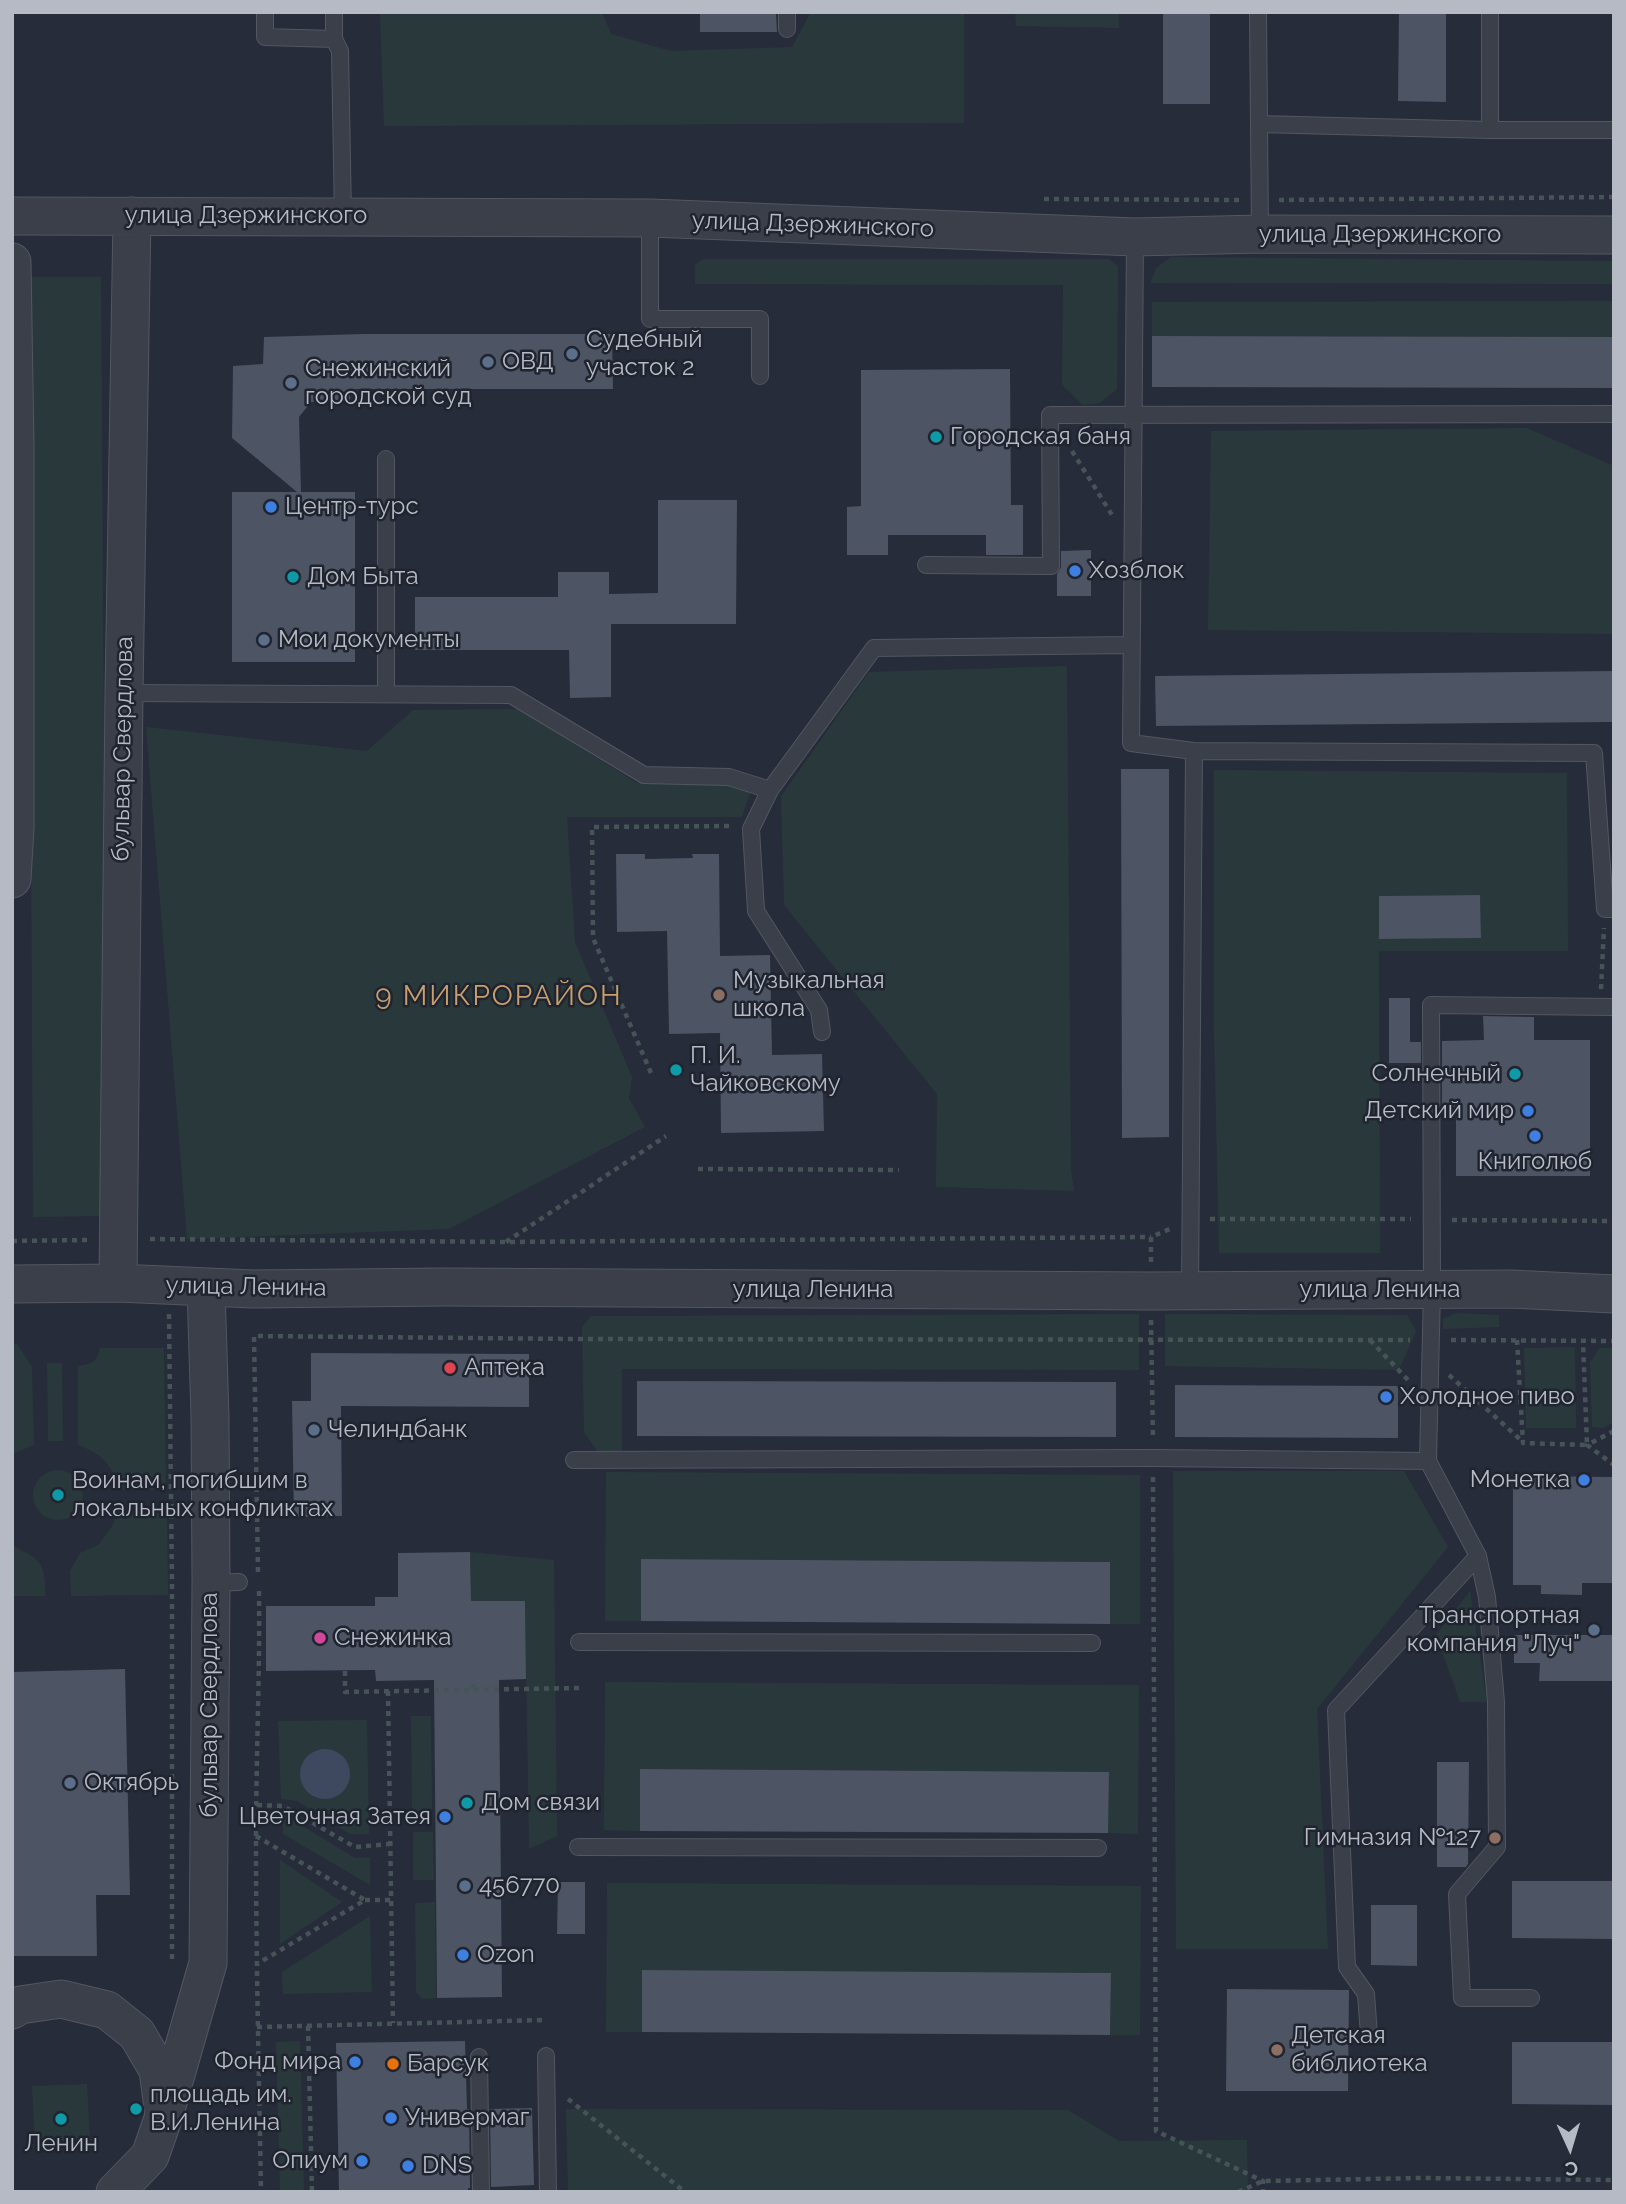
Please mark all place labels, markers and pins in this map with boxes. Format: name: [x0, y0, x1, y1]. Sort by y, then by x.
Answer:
place label: Судебный участок 2: [586, 326, 703, 382]
marker: Судебный участок 2: [564, 346, 580, 362]
place label: ОВД: [502, 348, 554, 376]
marker: ОВД: [480, 354, 496, 370]
place label: Снежинский городской суд: [305, 355, 472, 411]
marker: Снежинский городской суд: [283, 375, 299, 391]
place label: Городская баня: [950, 423, 1131, 451]
marker: Городская баня: [928, 429, 944, 445]
place label: Центр-турс: [285, 493, 419, 521]
marker: Центр-турс: [263, 499, 279, 515]
place label: Хозблок: [1089, 557, 1184, 585]
place label: Дом Быта: [307, 563, 419, 591]
marker: Хозблок: [1067, 563, 1083, 579]
marker: Дом Быта: [285, 569, 301, 585]
place label: Мои документы: [278, 626, 460, 654]
marker: Мои документы: [256, 632, 272, 648]
place label: Музыкальная школа: [733, 967, 885, 1023]
marker: Музыкальная школа: [711, 987, 727, 1003]
place label: П. И. Чайковскому: [690, 1042, 841, 1098]
place label: Солнечный: [1372, 1060, 1501, 1088]
marker: П. И. Чайковскому: [668, 1062, 684, 1078]
marker: Солнечный: [1507, 1066, 1523, 1082]
place label: Детский мир: [1364, 1097, 1514, 1125]
marker: Детский мир: [1520, 1103, 1536, 1119]
marker: Книголюб: [1527, 1128, 1543, 1144]
place label: Книголюб: [1478, 1148, 1592, 1176]
place label: Аптека: [464, 1354, 545, 1382]
marker: Аптека: [442, 1360, 458, 1376]
place label: Холодное пиво: [1400, 1383, 1575, 1411]
marker: Холодное пиво: [1378, 1389, 1394, 1405]
place label: Челиндбанк: [328, 1416, 468, 1444]
marker: Челиндбанк: [306, 1422, 322, 1438]
place label: Монетка: [1470, 1466, 1570, 1494]
place label: Воинам, погибшим в локальных конфликтах: [72, 1467, 333, 1523]
marker: Монетка: [1576, 1472, 1592, 1488]
marker: Воинам, погибшим в локальных конфликтах: [50, 1487, 66, 1503]
place label: Транспортная компания "Луч": [1407, 1602, 1580, 1658]
marker: Транспортная компания "Луч": [1586, 1622, 1602, 1638]
place label: Снежинка: [334, 1624, 451, 1652]
marker: Снежинка: [312, 1630, 328, 1646]
place label: Октябрь: [84, 1769, 179, 1797]
marker: Октябрь: [62, 1775, 78, 1791]
place label: Дом связи: [481, 1789, 600, 1817]
marker: Дом связи: [459, 1795, 475, 1811]
place label: Цветочная Затея: [239, 1803, 431, 1831]
marker: Цветочная Затея: [437, 1809, 453, 1825]
place label: Гимназия №127: [1304, 1824, 1481, 1852]
marker: Гимназия №127: [1487, 1830, 1503, 1846]
place label: 456770: [479, 1872, 560, 1900]
marker: 456770: [457, 1878, 473, 1894]
place label: Ozon: [477, 1941, 535, 1969]
marker: Ozon: [455, 1947, 471, 1963]
place label: Детская библиотека: [1291, 2022, 1428, 2078]
marker: Детская библиотека: [1269, 2042, 1285, 2058]
place label: Фонд мира: [214, 2048, 341, 2076]
place label: Барсук: [407, 2050, 489, 2078]
marker: Фонд мира: [347, 2054, 363, 2070]
marker: Барсук: [385, 2056, 401, 2072]
place label: площадь им. В.И.Ленина: [150, 2081, 292, 2137]
marker: площадь им. В.И.Ленина: [128, 2101, 144, 2117]
place label: Универмаг: [405, 2104, 529, 2132]
marker: Универмаг: [383, 2110, 399, 2126]
marker: Ленин: [53, 2111, 69, 2127]
place label: Ленин: [24, 2130, 98, 2158]
place label: Опиум: [272, 2147, 348, 2175]
place label: DNS: [422, 2152, 472, 2180]
marker: Опиум: [354, 2153, 370, 2169]
marker: DNS: [400, 2158, 416, 2174]

